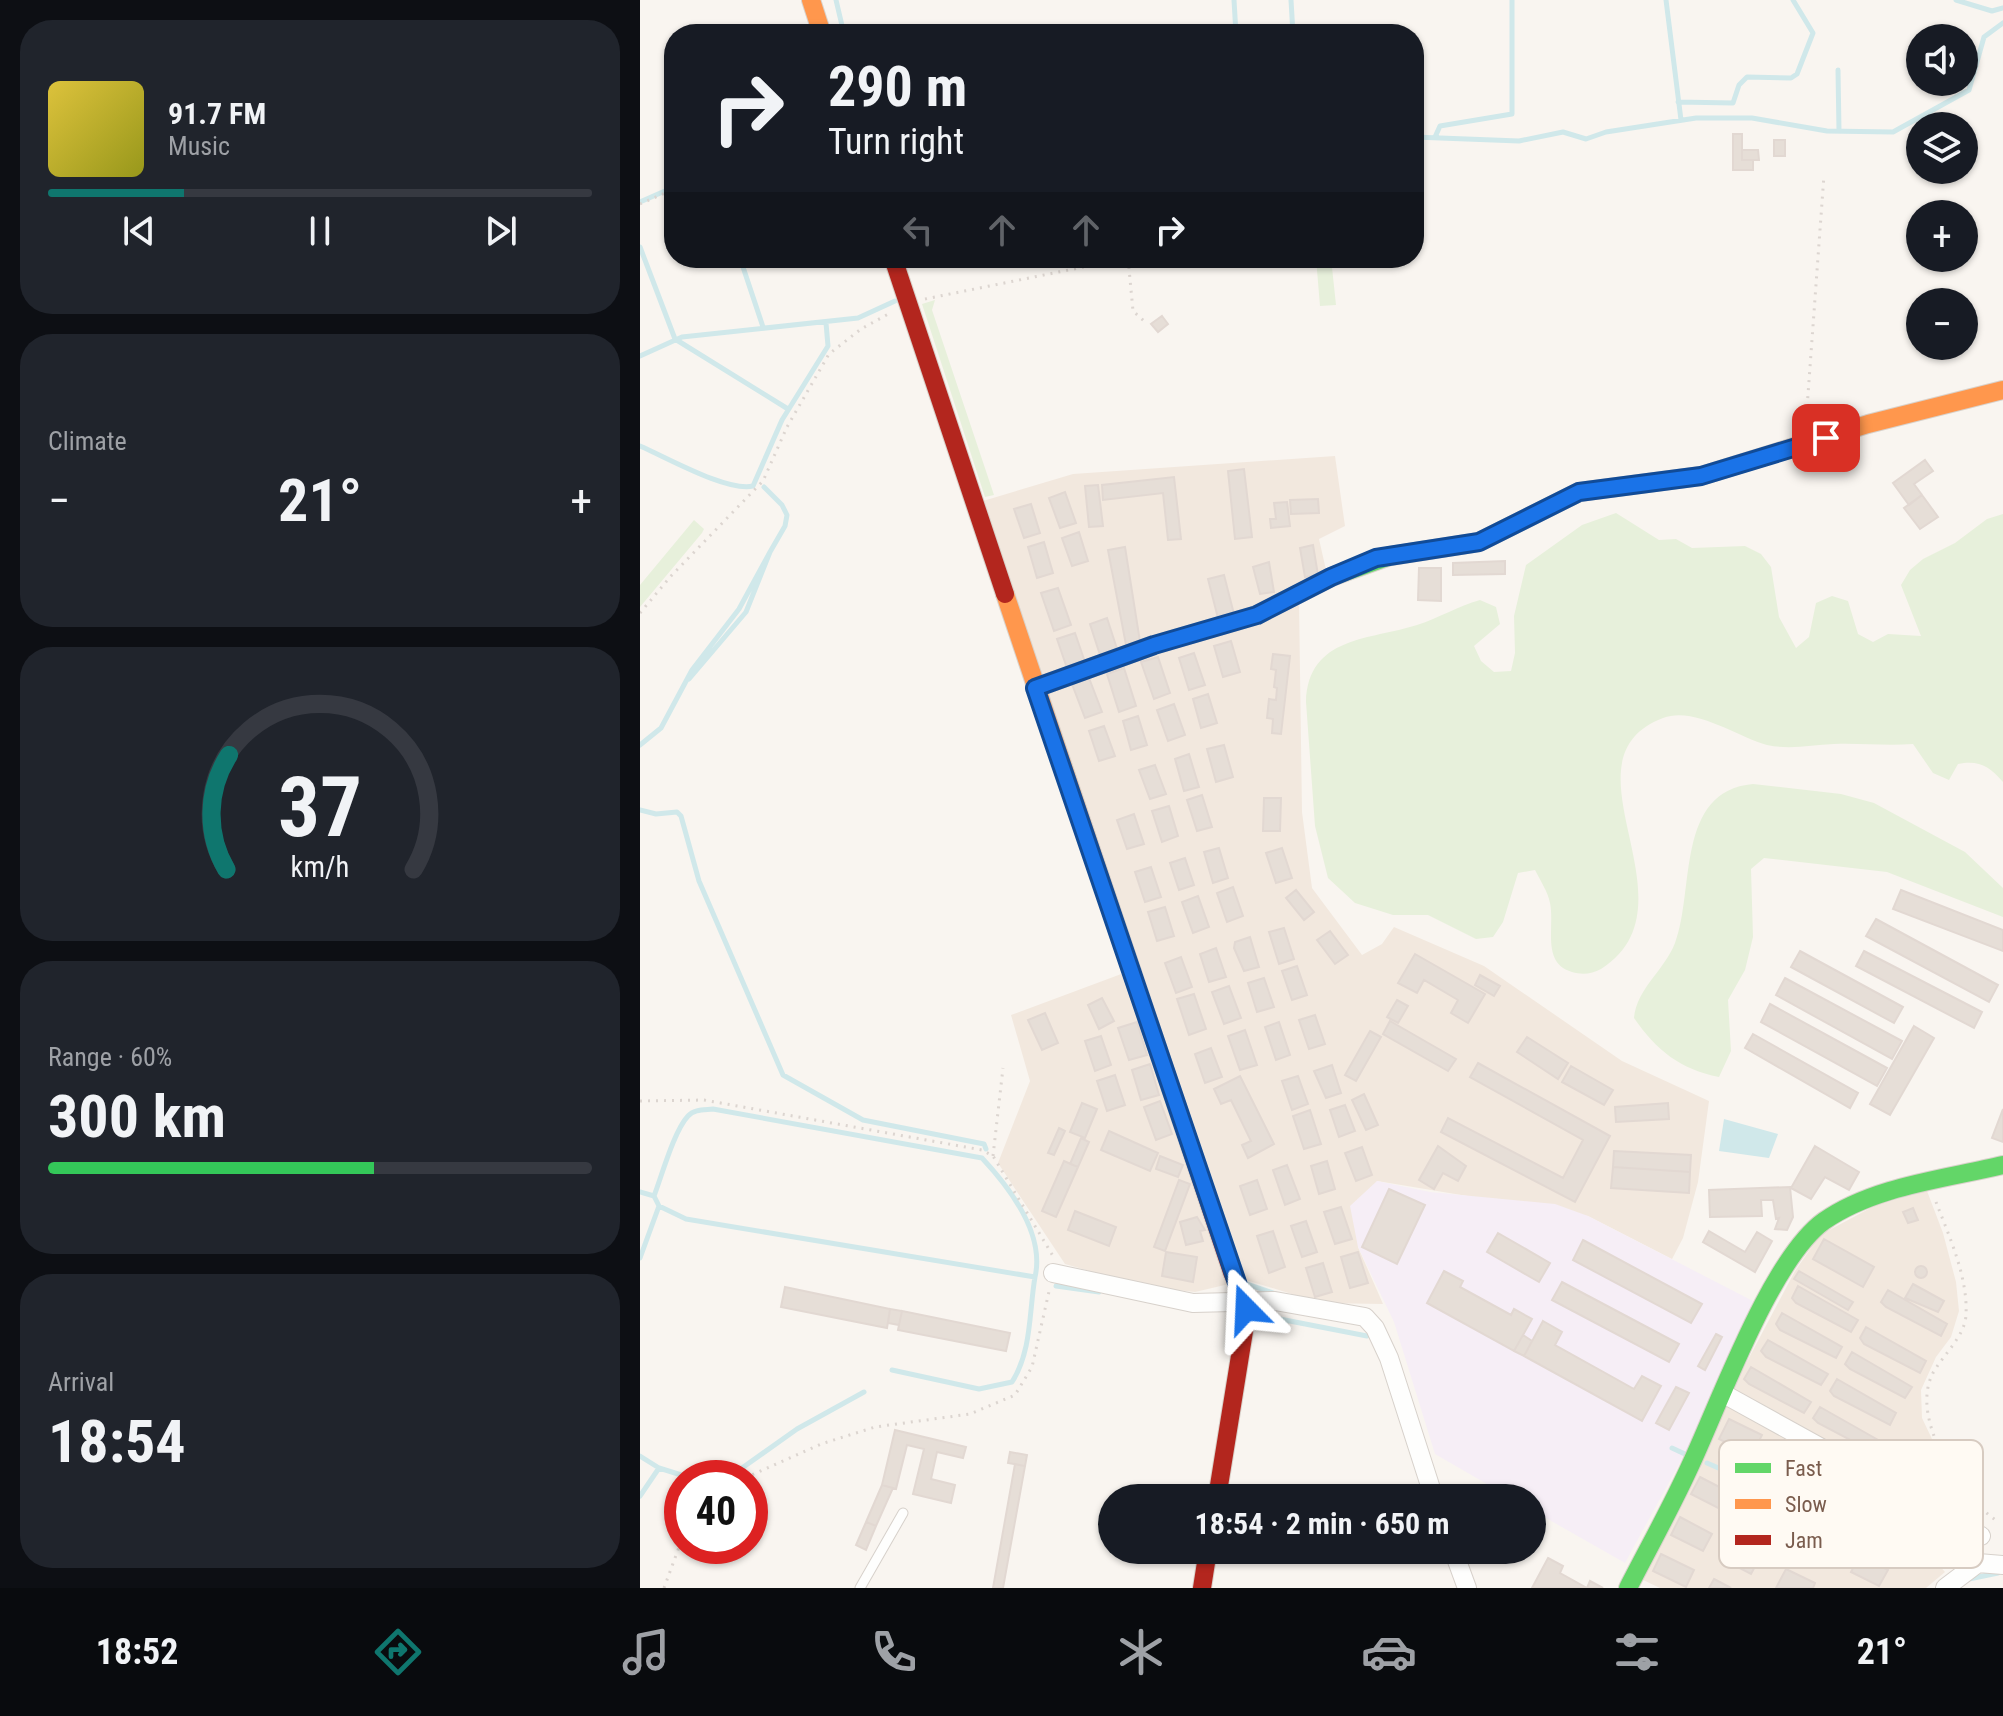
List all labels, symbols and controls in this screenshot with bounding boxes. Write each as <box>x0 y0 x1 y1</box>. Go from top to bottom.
map controls <box>1906 24 1978 360</box>
button: sound <box>1906 24 1978 96</box>
text: 290 m <box>828 54 967 120</box>
icon: right <box>696 56 800 160</box>
text: 91.7 FM <box>168 96 266 131</box>
button: layers <box>1906 112 1978 184</box>
text: Turn right <box>828 121 964 163</box>
text: Music <box>168 131 230 161</box>
button: + <box>1906 200 1978 272</box>
icon: left <box>896 208 940 252</box>
icon: ahead <box>980 208 1024 252</box>
icon: ahead <box>1064 208 1108 252</box>
icon: right <box>1148 208 1192 252</box>
icon: previous <box>117 209 161 253</box>
icon: pause <box>298 209 342 253</box>
icon: next <box>479 209 523 253</box>
button: − <box>1906 288 1978 360</box>
pin <box>1792 404 1860 472</box>
icon: arrive <box>1804 416 1848 460</box>
text: Climate <box>48 426 127 456</box>
text: 21° <box>278 465 362 536</box>
text: − <box>48 475 70 527</box>
text: + <box>570 475 592 527</box>
text: 37 <box>278 759 362 856</box>
text: km/h <box>291 850 349 884</box>
text: Range · 60% <box>48 1042 172 1072</box>
text: 300 km <box>48 1081 226 1152</box>
position arrow <box>1204 1267 1288 1351</box>
text: Arrival <box>48 1367 114 1397</box>
text: 18:54 <box>48 1406 186 1477</box>
legend <box>1719 1440 1983 1568</box>
text: Fast <box>1785 1456 1822 1481</box>
speed limit sign: 40 <box>664 1460 768 1564</box>
text: Slow <box>1785 1492 1827 1517</box>
text: 18:54 · 2 min · 650 m <box>1195 1506 1449 1541</box>
text: Jam <box>1785 1528 1823 1553</box>
icon: directions <box>370 1624 426 1680</box>
icon: music <box>618 1624 674 1680</box>
icon: phone <box>866 1624 922 1680</box>
icon: climate <box>1113 1624 1169 1680</box>
icon: car <box>1361 1624 1417 1680</box>
icon: filters <box>1609 1624 1665 1680</box>
text: 18:52 <box>96 1631 178 1673</box>
text: 21° <box>1857 1631 1907 1673</box>

